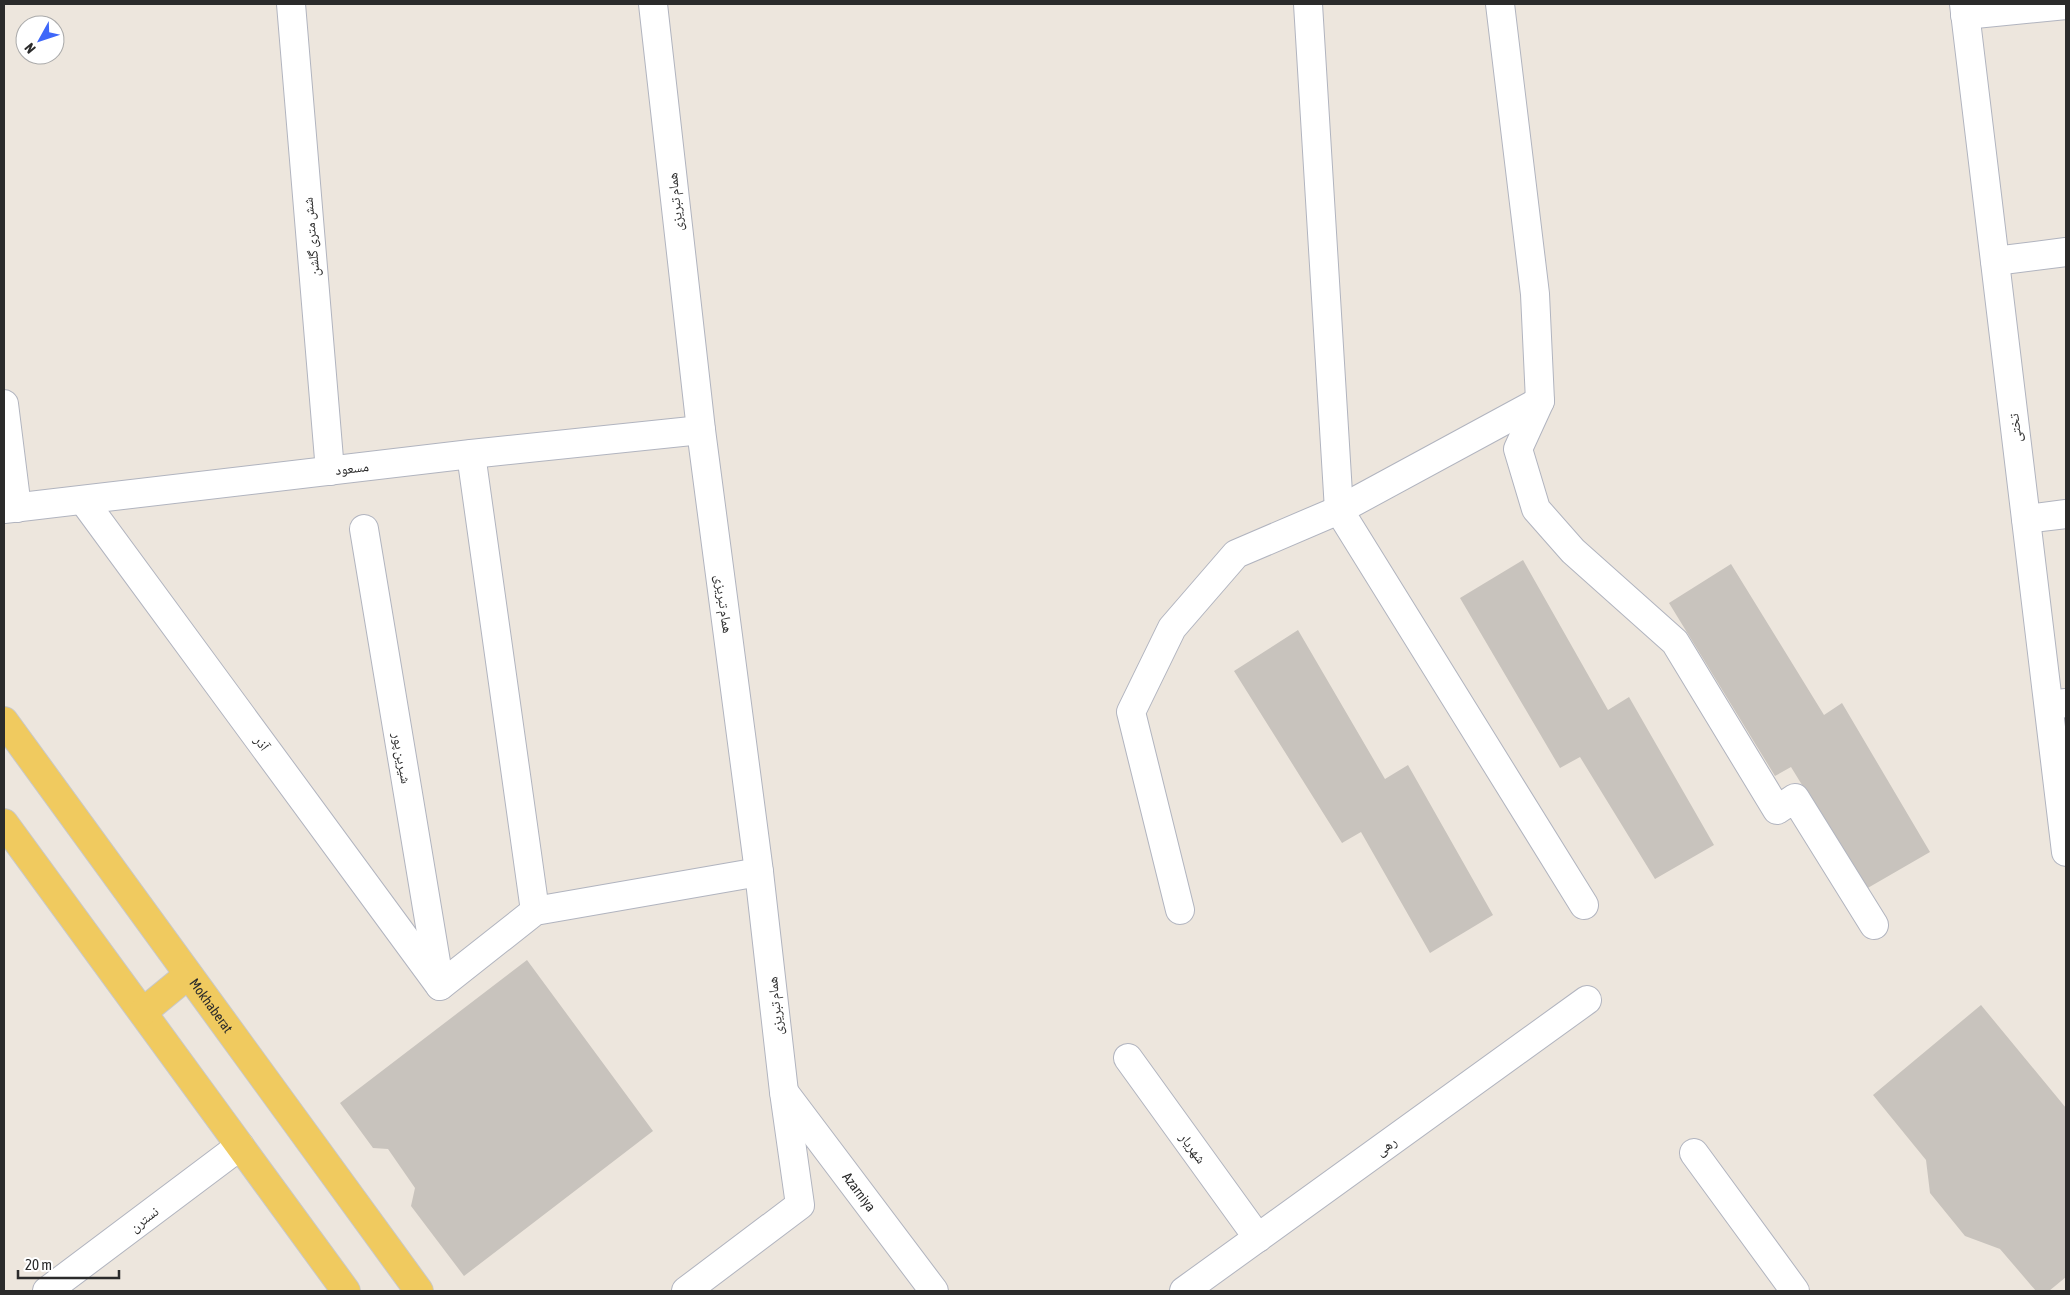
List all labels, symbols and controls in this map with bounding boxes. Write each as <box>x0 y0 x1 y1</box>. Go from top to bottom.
north arrow <box>15 15 65 65</box>
text: N <box>21 40 39 57</box>
street label: همام تبریزی <box>664 172 688 232</box>
street label: شش متری گلشن <box>300 197 323 277</box>
street label: تختی <box>2005 412 2026 443</box>
street label: مسعود <box>334 458 370 479</box>
street label: همام تبریزی <box>710 574 736 635</box>
street label: شیرین پور <box>388 730 414 785</box>
street label: آذر <box>250 732 273 755</box>
street label: Mokhaberat <box>186 975 236 1036</box>
street label: همام تبریزی <box>764 976 788 1036</box>
street label: شهریار <box>1175 1129 1209 1167</box>
street label: رهی <box>1372 1133 1400 1160</box>
street label: Azarniya <box>839 1169 879 1215</box>
street label: نسترن <box>126 1203 162 1236</box>
scale bar <box>18 1248 119 1280</box>
text: 20 m <box>25 1256 52 1273</box>

